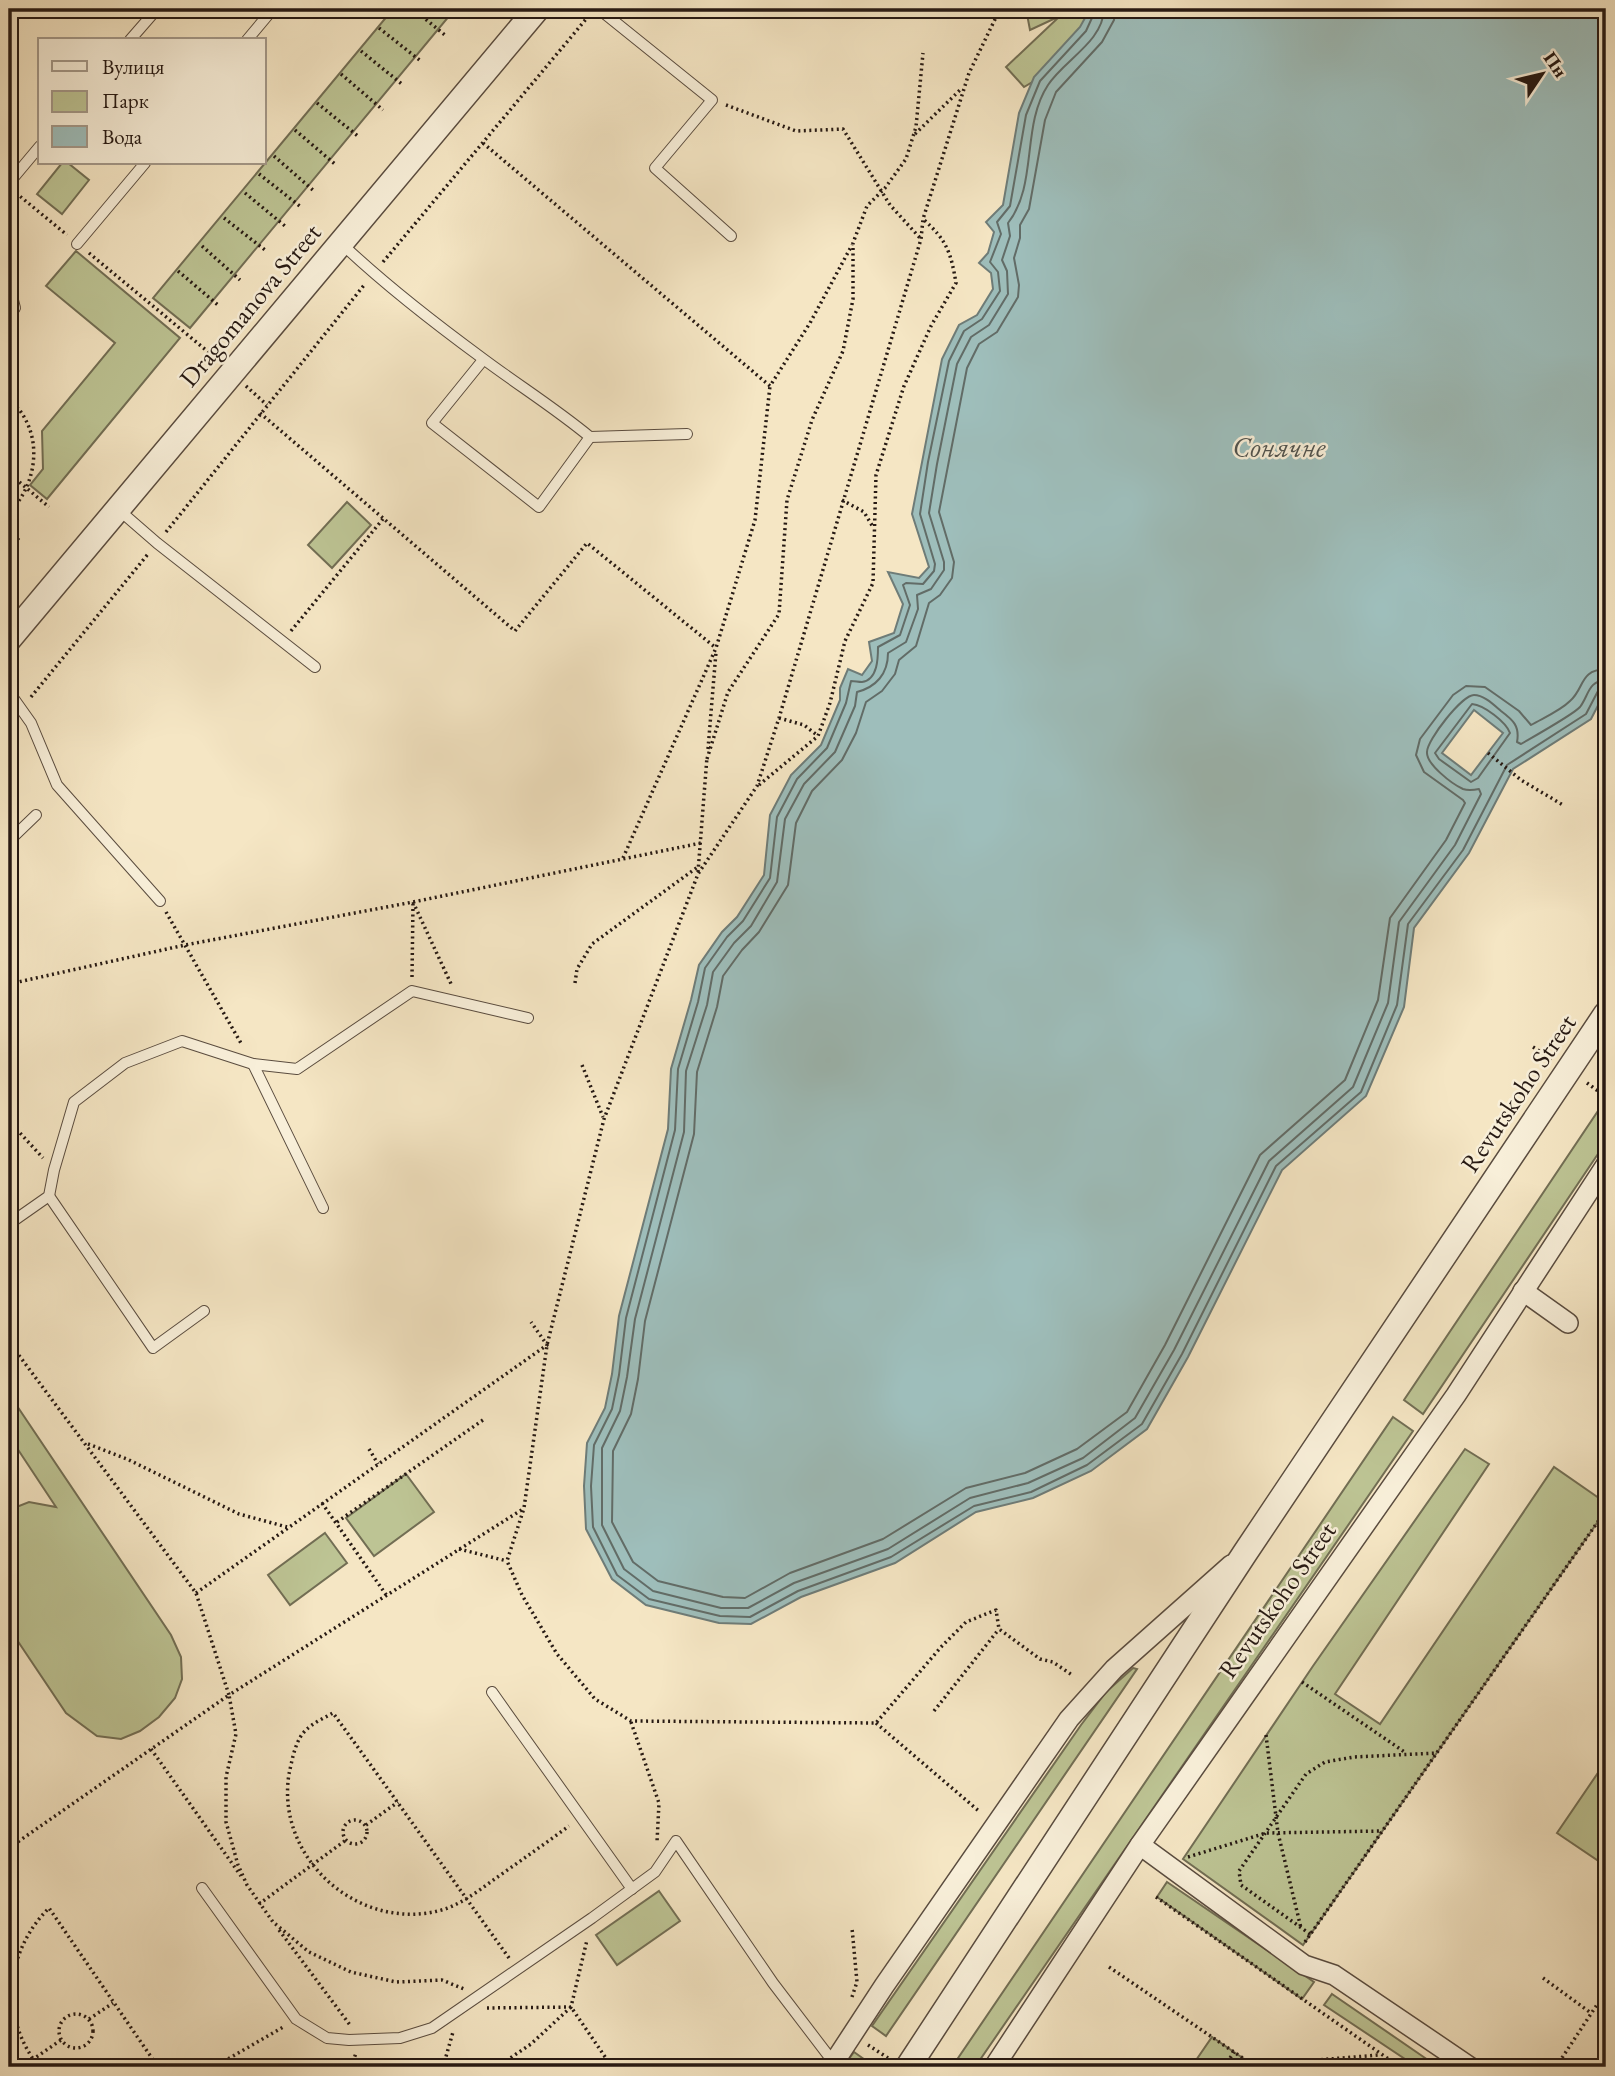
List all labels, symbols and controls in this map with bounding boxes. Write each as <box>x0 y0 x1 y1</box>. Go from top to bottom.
legend <box>38 38 266 164</box>
north arrow <box>1506 38 1576 108</box>
text: Пн <box>1538 47 1573 82</box>
text: Вулиця <box>102 53 164 80</box>
text: Парк <box>102 87 149 114</box>
text: Вода <box>102 123 143 150</box>
street label: Dragomanova Street <box>172 216 328 394</box>
water label: Сонячне <box>1233 429 1326 465</box>
street label: Revutskoho Street <box>1453 1007 1583 1179</box>
street label: Revutskoho Street <box>1210 1515 1344 1685</box>

